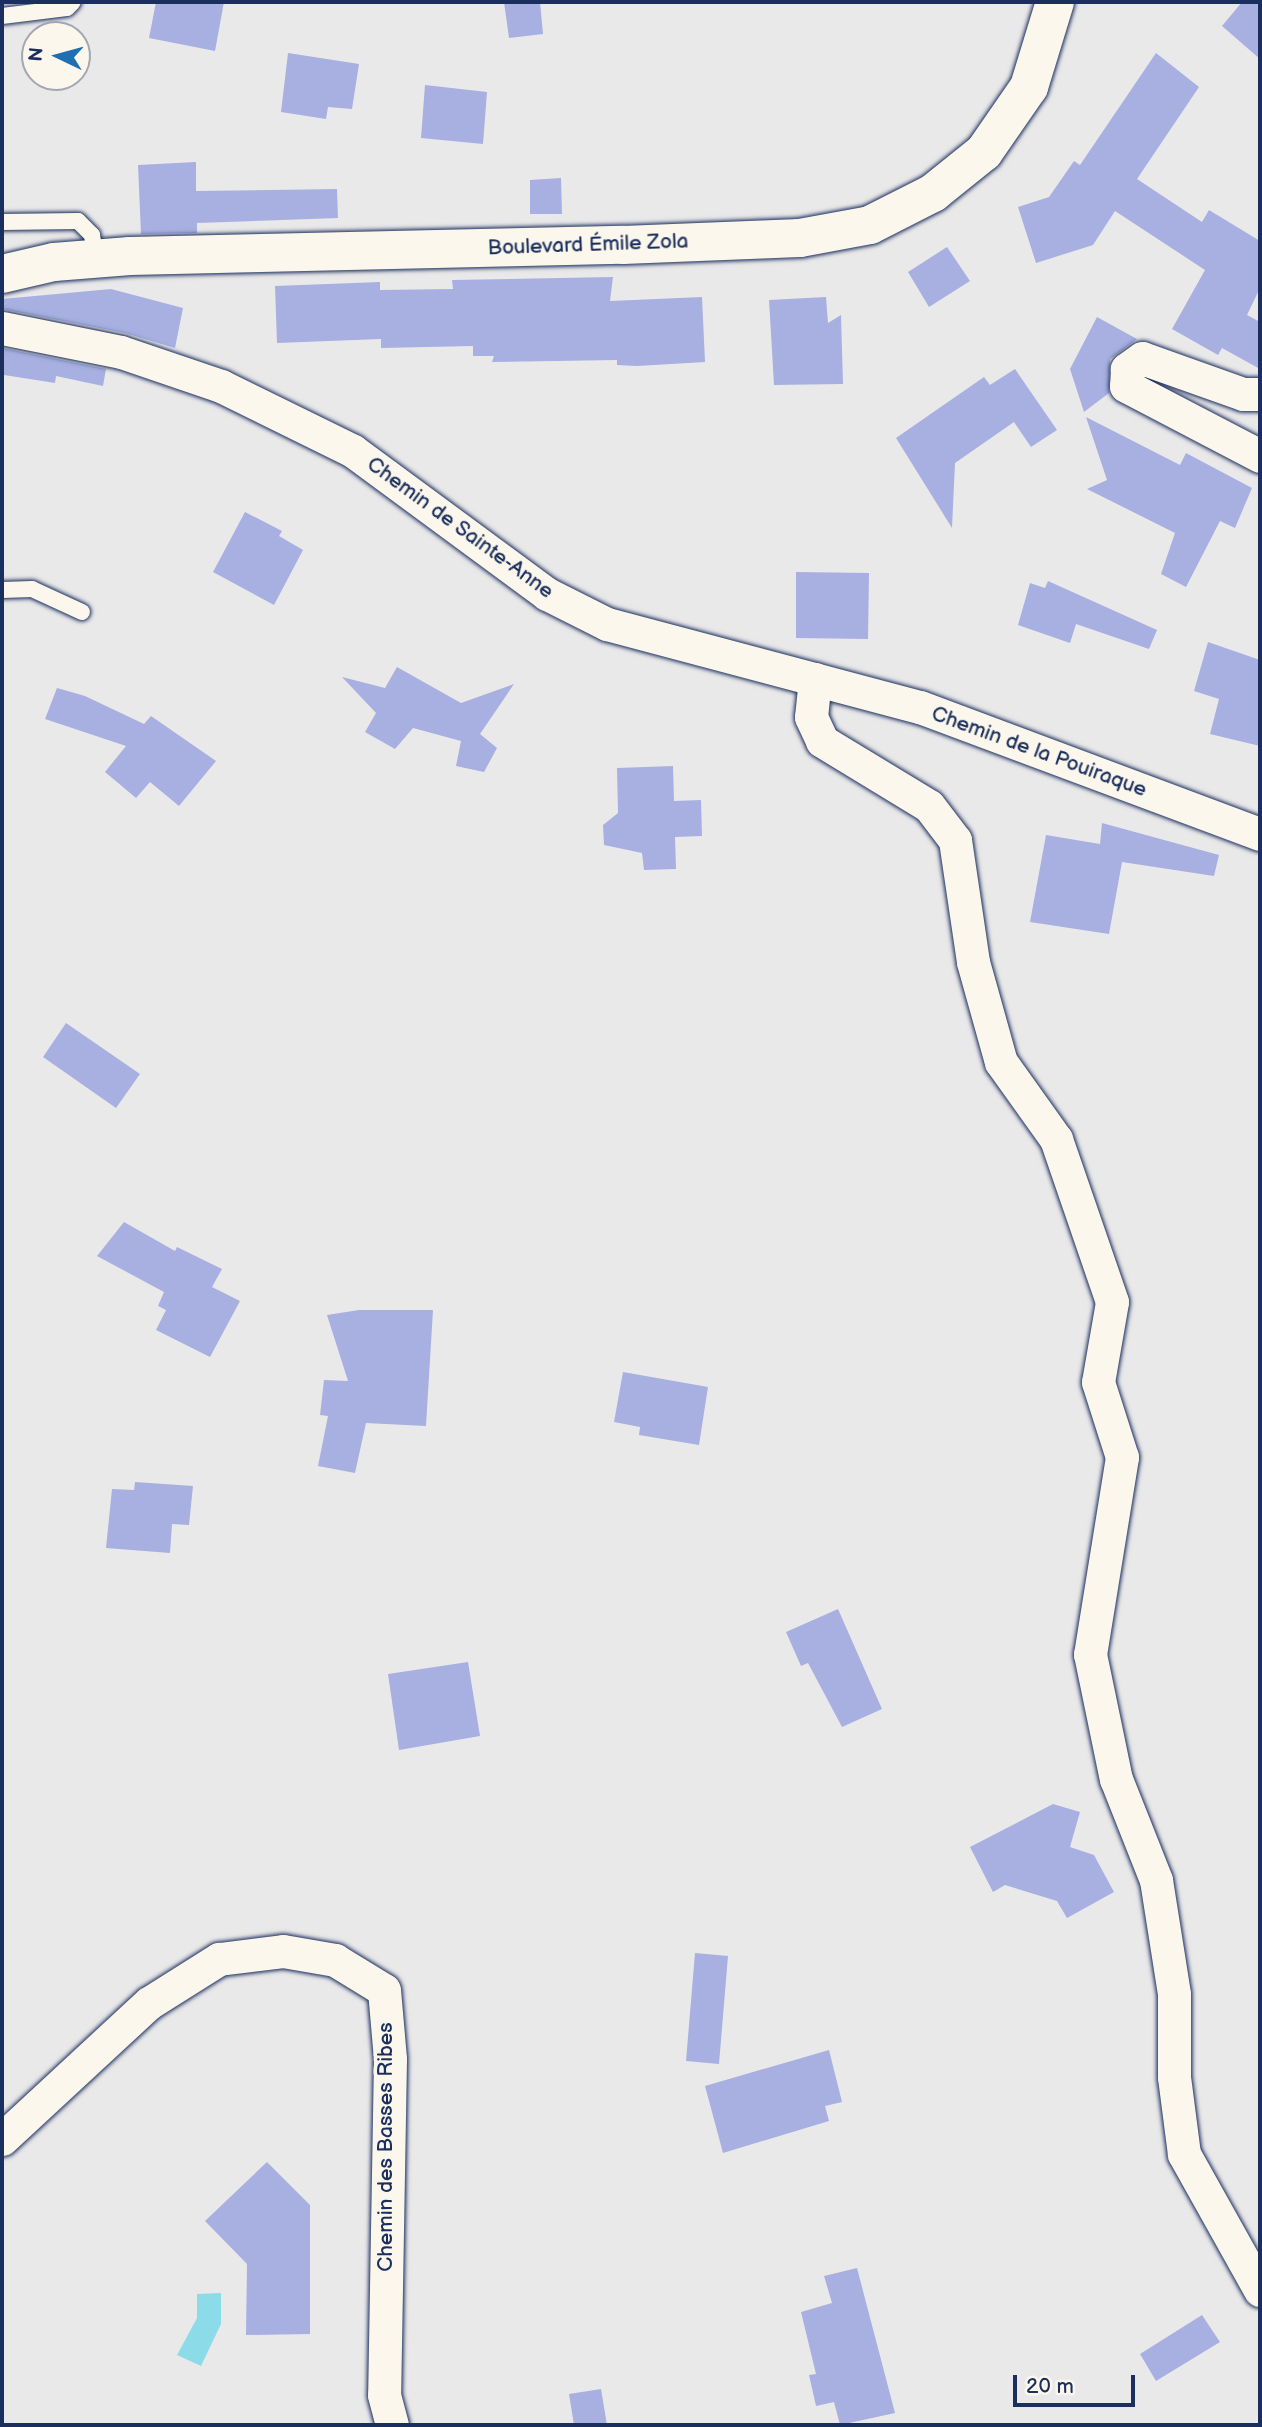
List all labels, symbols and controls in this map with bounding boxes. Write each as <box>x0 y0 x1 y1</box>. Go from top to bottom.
north arrow <box>21 21 91 91</box>
text: N <box>24 46 49 62</box>
street label: Boulevard Émile Zola <box>487 229 689 261</box>
street label: Chemin de Sainte-Anne <box>362 452 558 604</box>
street label: Chemin de la Pouiraque <box>928 701 1150 803</box>
street label: Chemin des Basses Ribes <box>373 2022 399 2272</box>
scale bar <box>1017 2360 1140 2404</box>
text: 20 m <box>1026 2374 1074 2399</box>

